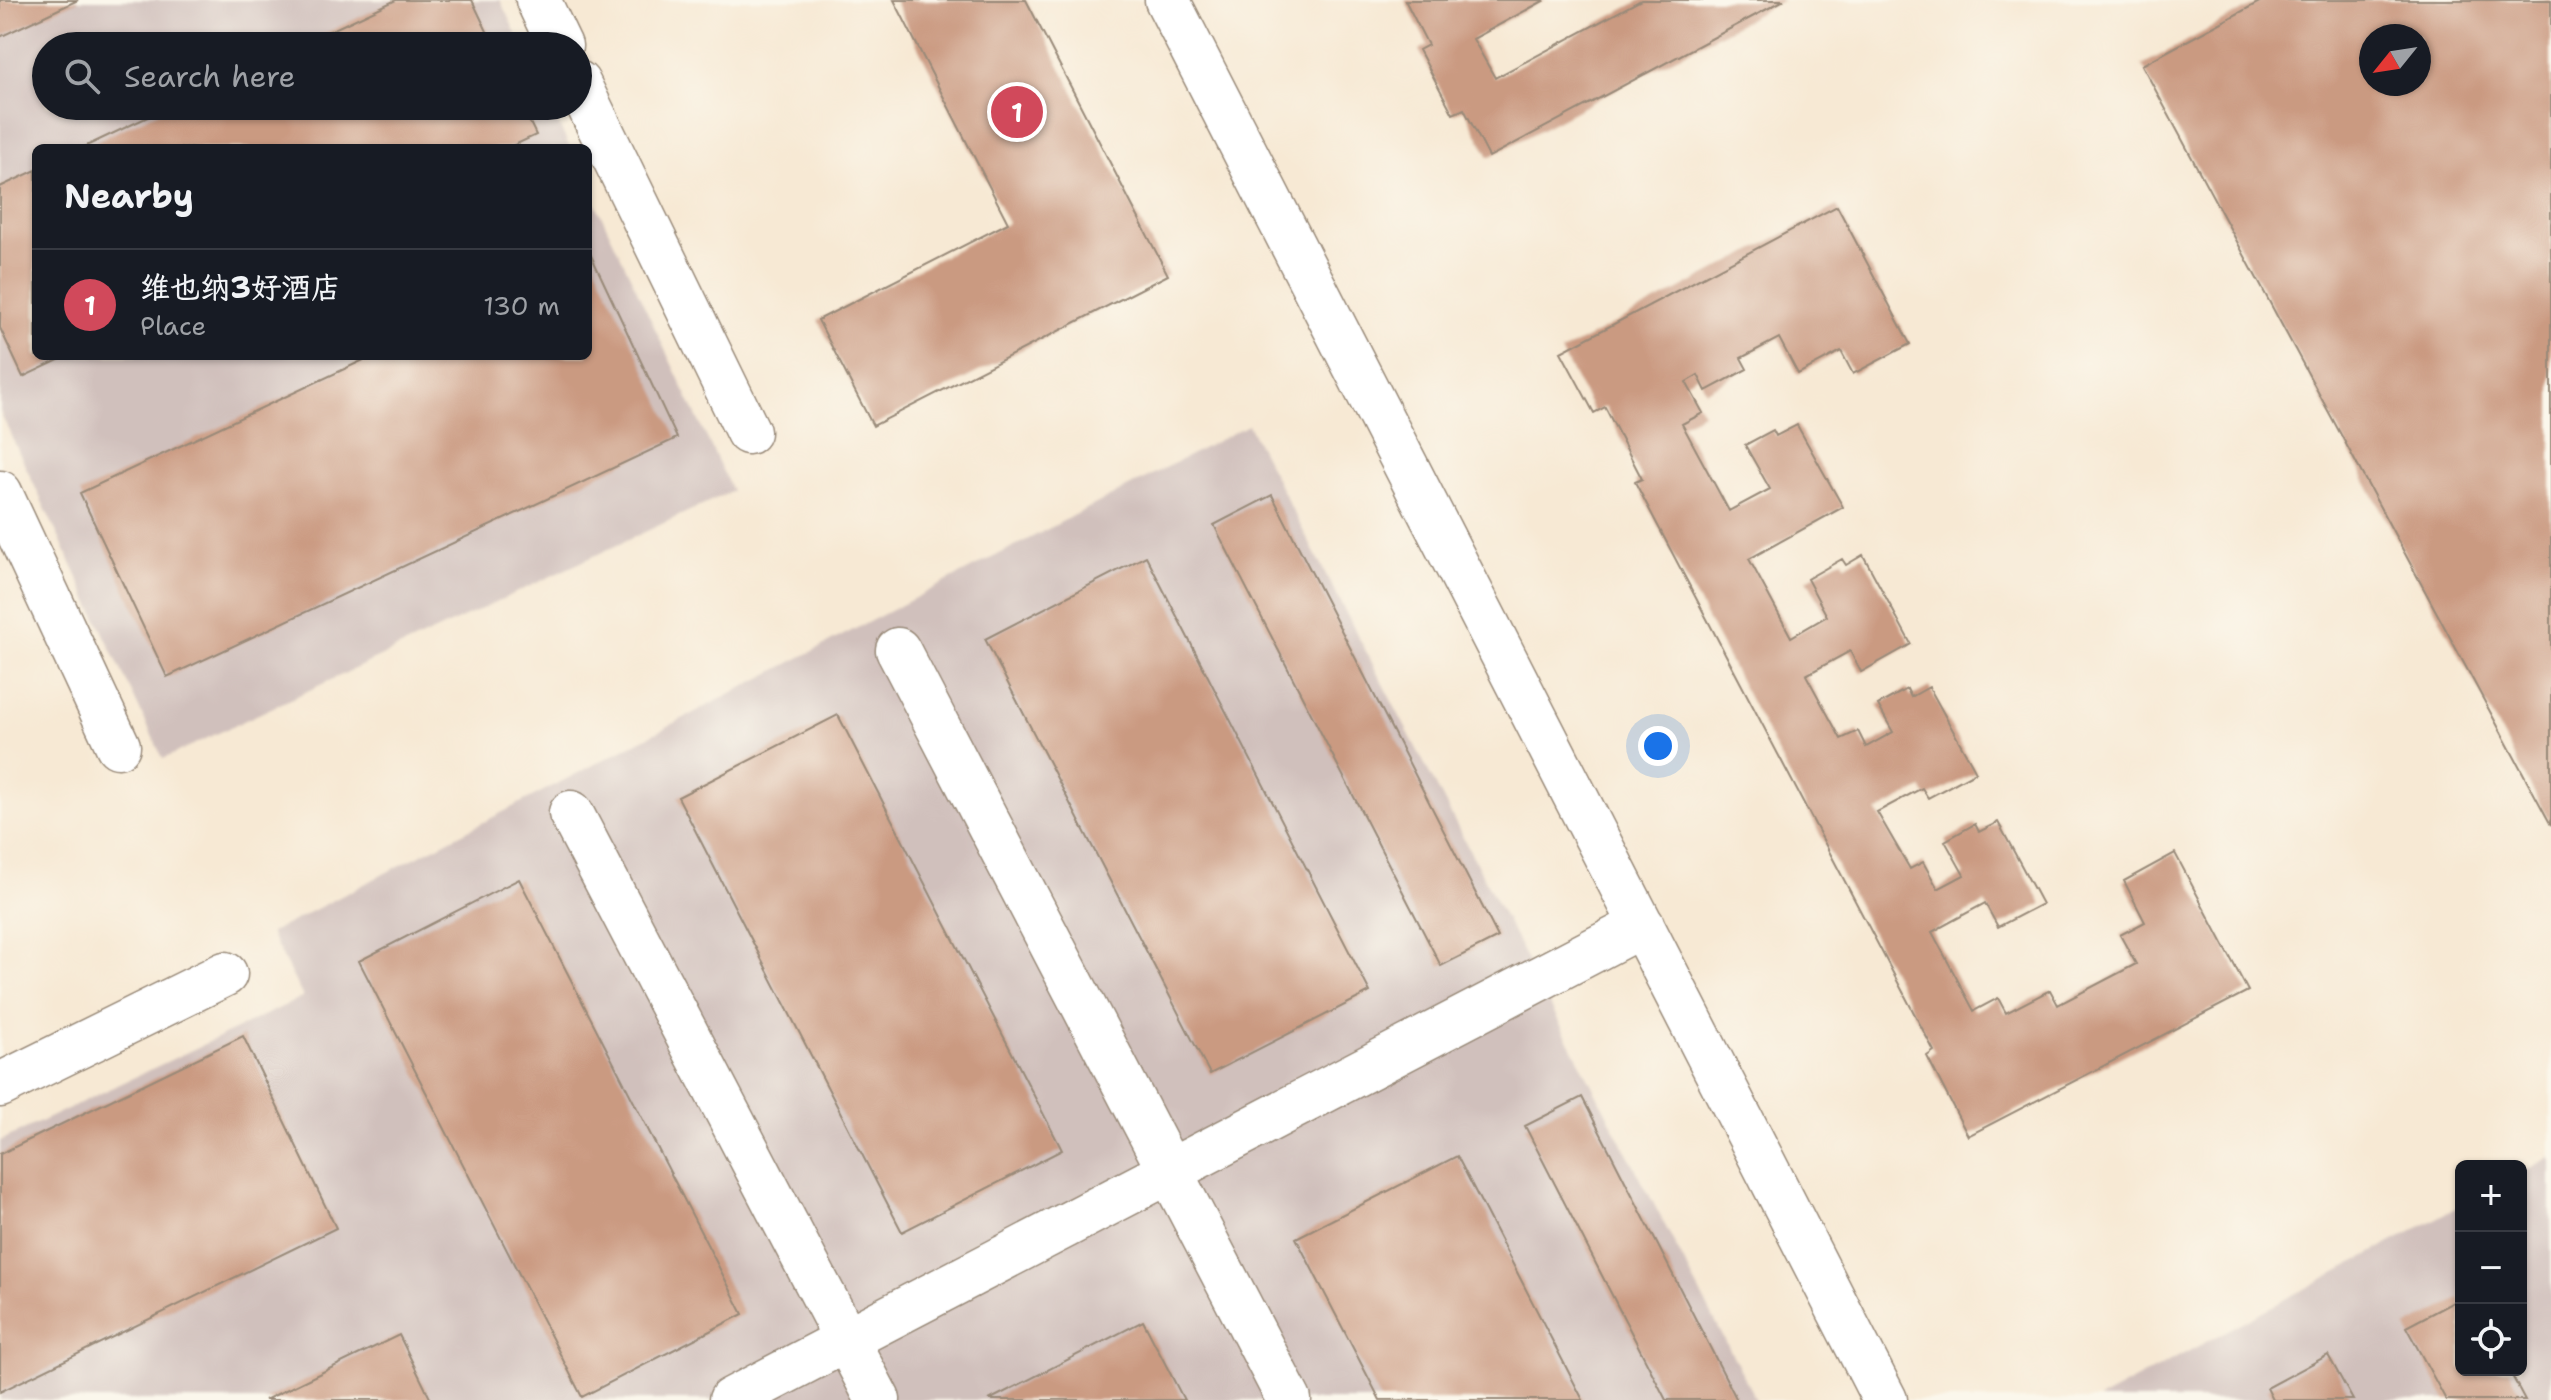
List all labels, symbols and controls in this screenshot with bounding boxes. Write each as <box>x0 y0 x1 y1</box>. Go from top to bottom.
north arrow <box>2359 24 2431 96</box>
search box <box>32 32 592 120</box>
icon: search <box>60 54 104 98</box>
text: Search here <box>124 56 295 97</box>
pin: 1 <box>991 82 1043 142</box>
text: Nearby <box>64 173 194 219</box>
text: 维也纳3好酒店 <box>140 267 341 308</box>
text: 1 <box>84 288 96 323</box>
text: 130 m <box>483 288 560 323</box>
text: Place <box>140 308 206 343</box>
your location <box>1638 726 1678 766</box>
map controls <box>2455 1160 2527 1376</box>
button: + <box>2455 1160 2527 1232</box>
button: − <box>2455 1232 2527 1304</box>
button: locate <box>2455 1304 2527 1376</box>

